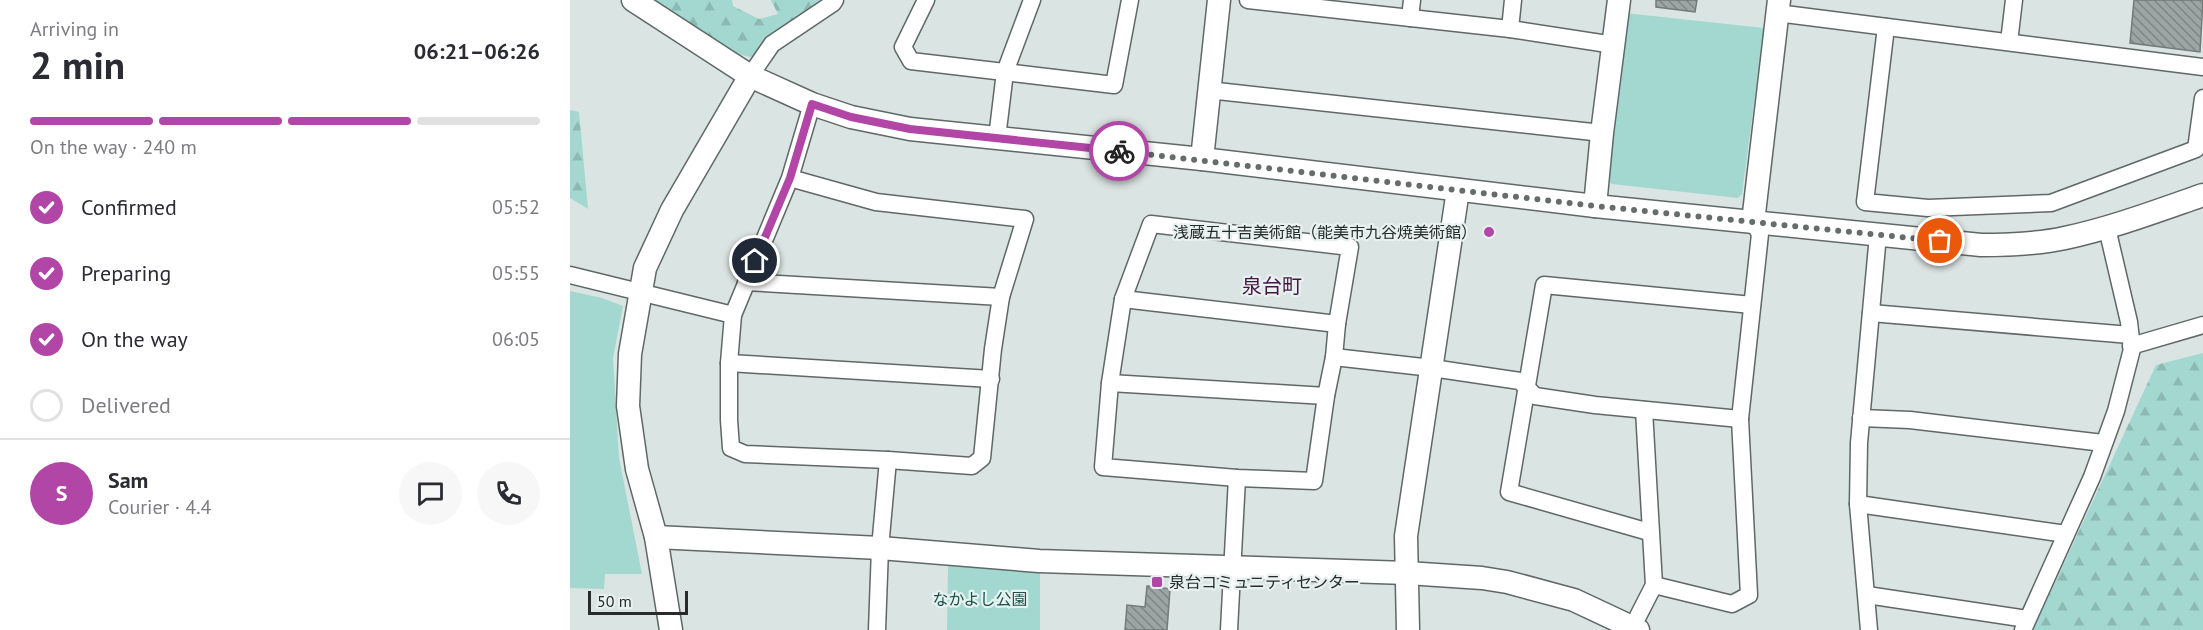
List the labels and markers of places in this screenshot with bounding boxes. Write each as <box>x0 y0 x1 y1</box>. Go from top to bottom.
pin <box>1914 215 1965 266</box>
place label: 浅蔵五十吉美術館（能美市九谷焼美術館） <box>1173 222 1477 242</box>
marker: 浅蔵五十吉美術館（能美市九谷焼美術館） <box>1482 225 1496 239</box>
pin <box>729 235 780 286</box>
place label: 泉台コミュニティセンター <box>1169 572 1360 592</box>
marker: 泉台コミュニティセンター <box>1150 575 1164 589</box>

